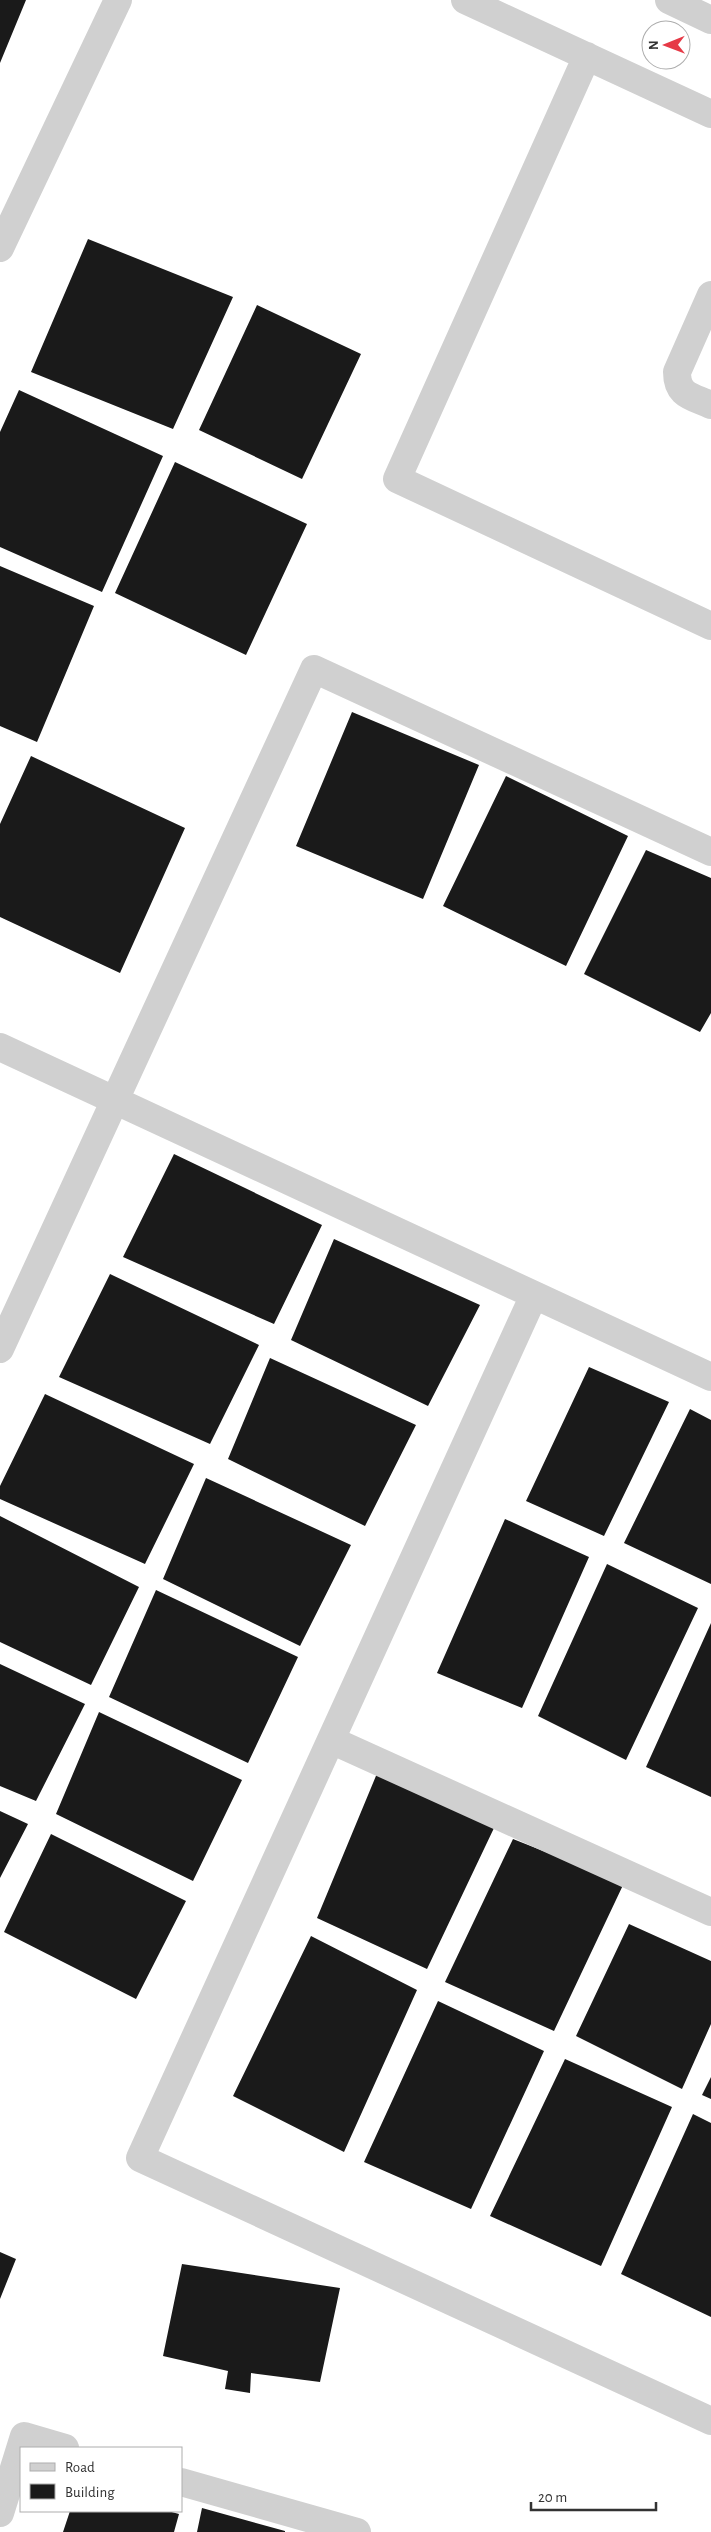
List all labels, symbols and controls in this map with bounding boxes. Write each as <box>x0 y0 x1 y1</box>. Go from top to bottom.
north arrow <box>641 20 691 70</box>
text: N <box>647 40 661 50</box>
legend <box>20 2447 182 2512</box>
text: Road <box>65 2460 95 2475</box>
scale bar <box>531 2480 656 2512</box>
text: Building <box>65 2485 115 2500</box>
text: 20 m <box>538 2490 567 2505</box>

